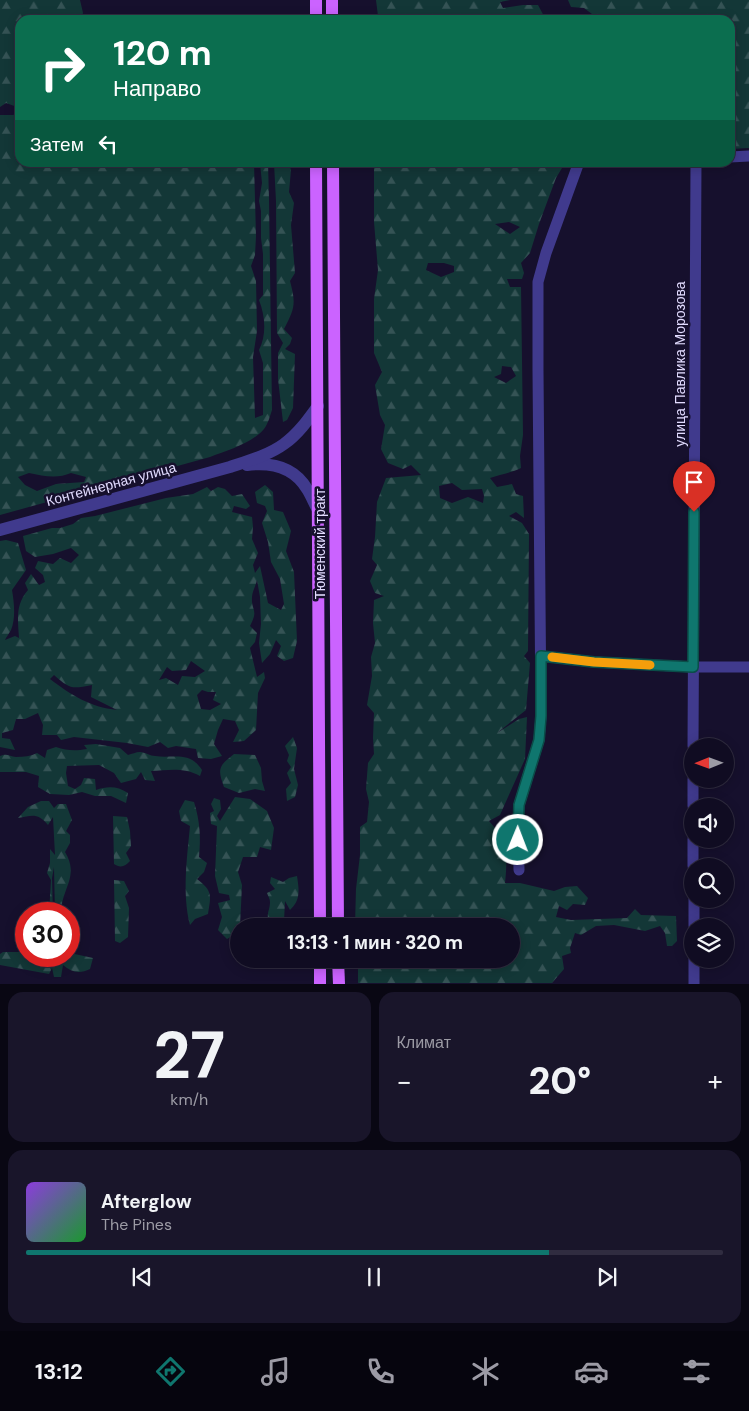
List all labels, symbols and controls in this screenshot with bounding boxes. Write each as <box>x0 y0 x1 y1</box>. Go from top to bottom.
text: 120 m <box>113 30 212 76</box>
icon: right <box>30 35 95 100</box>
text: Направо <box>113 74 201 103</box>
icon: left <box>94 130 122 158</box>
text: Затем <box>30 132 84 157</box>
street label: улица Павлика Морозова <box>671 281 689 447</box>
street label: Контейнерная улица <box>44 458 178 510</box>
pin <box>673 461 715 512</box>
icon: arrive <box>680 468 708 496</box>
street label: Тюменский тракт <box>311 488 329 599</box>
north arrow <box>684 738 734 788</box>
map controls <box>684 738 734 968</box>
button: sound <box>684 798 734 848</box>
position arrow <box>491 813 543 865</box>
button: search <box>684 858 734 908</box>
speed limit sign: 30 <box>15 902 80 967</box>
button: layers <box>684 918 734 968</box>
text: 13:13 · 1 мин · 320 m <box>287 930 463 955</box>
text: 27 <box>153 1014 225 1098</box>
text: Климат <box>397 1032 451 1053</box>
text: 20° <box>528 1056 591 1106</box>
text: − <box>397 1063 412 1100</box>
text: + <box>708 1063 723 1100</box>
text: km/h <box>170 1089 208 1110</box>
text: Afterglow <box>101 1189 192 1214</box>
text: The Pines <box>101 1214 172 1235</box>
icon: previous <box>128 1263 156 1291</box>
icon: pause <box>360 1263 388 1291</box>
icon: next <box>593 1263 621 1291</box>
icon: directions <box>153 1354 188 1389</box>
icon: music <box>258 1354 293 1389</box>
icon: phone <box>363 1354 398 1389</box>
icon: climate <box>468 1354 503 1389</box>
icon: car <box>574 1354 609 1389</box>
icon: filters <box>679 1354 714 1389</box>
text: 13:12 <box>35 1357 83 1386</box>

